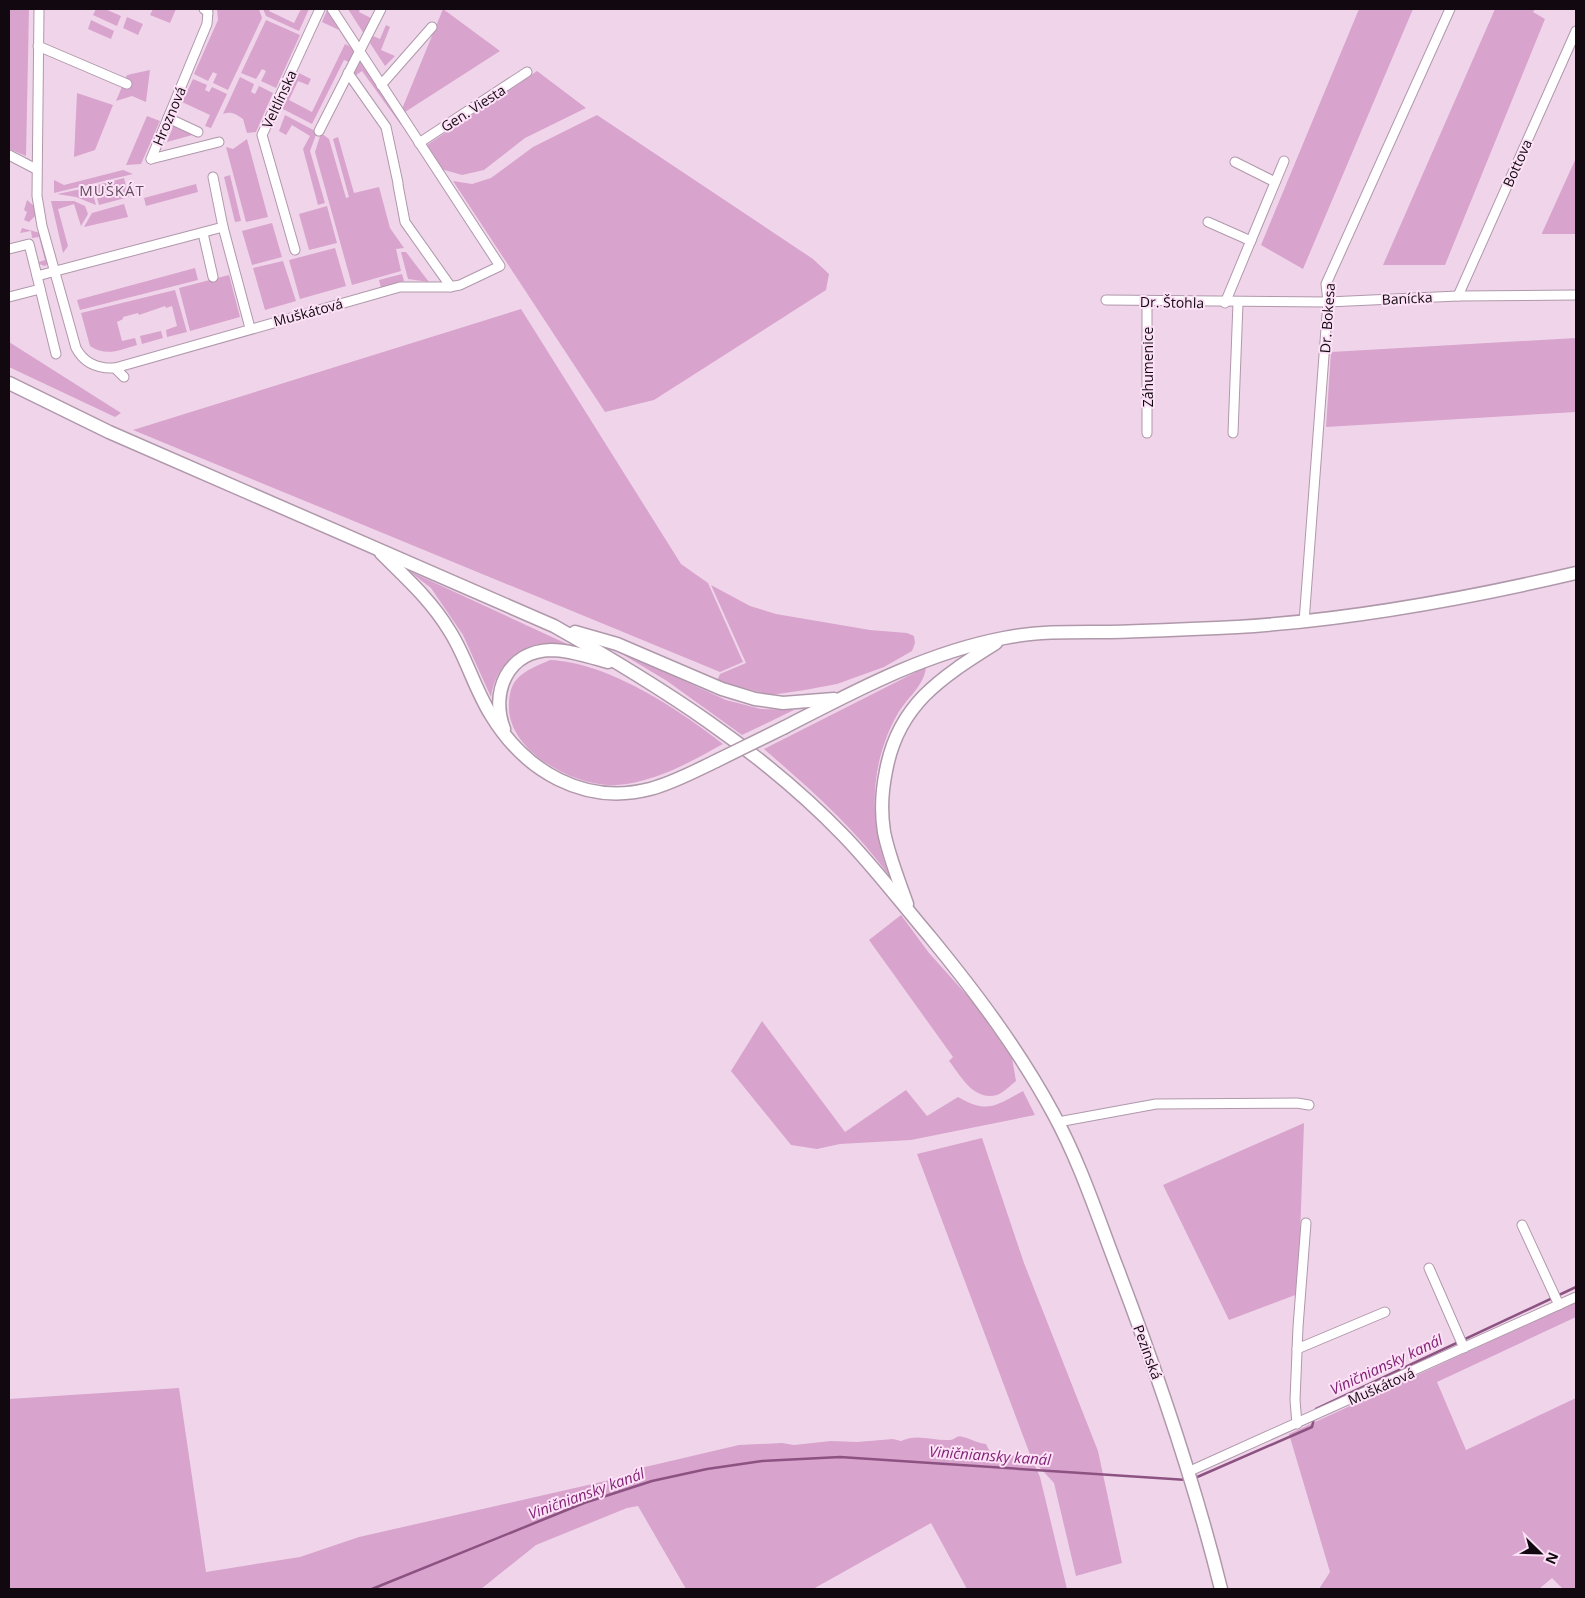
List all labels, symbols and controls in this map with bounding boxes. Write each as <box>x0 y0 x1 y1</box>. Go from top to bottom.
street label: Veltlínska <box>257 67 301 131</box>
street label: Gen. Viesta <box>437 80 509 136</box>
street label: Hroznová <box>148 83 190 149</box>
street label: Bottova <box>1498 136 1536 190</box>
district label: MUŠKÁT <box>79 180 145 200</box>
street label: Dr. Bokesa <box>1315 282 1339 354</box>
street label: Banícka <box>1381 287 1433 309</box>
street label: Dr. Štohla <box>1140 292 1204 312</box>
street label: Muškátová <box>271 294 345 330</box>
street label: Záhumenice <box>1138 327 1157 407</box>
street label: Pezinská <box>1129 1322 1167 1382</box>
water label: Viničniansky kanál <box>1326 1329 1447 1399</box>
street label: Muškátová <box>1345 1363 1417 1409</box>
water label: Viničniansky kanál <box>928 1441 1053 1469</box>
water label: Viničniansky kanál <box>525 1462 648 1523</box>
north arrow <box>1515 1528 1565 1578</box>
text: N <box>1541 1549 1563 1567</box>

